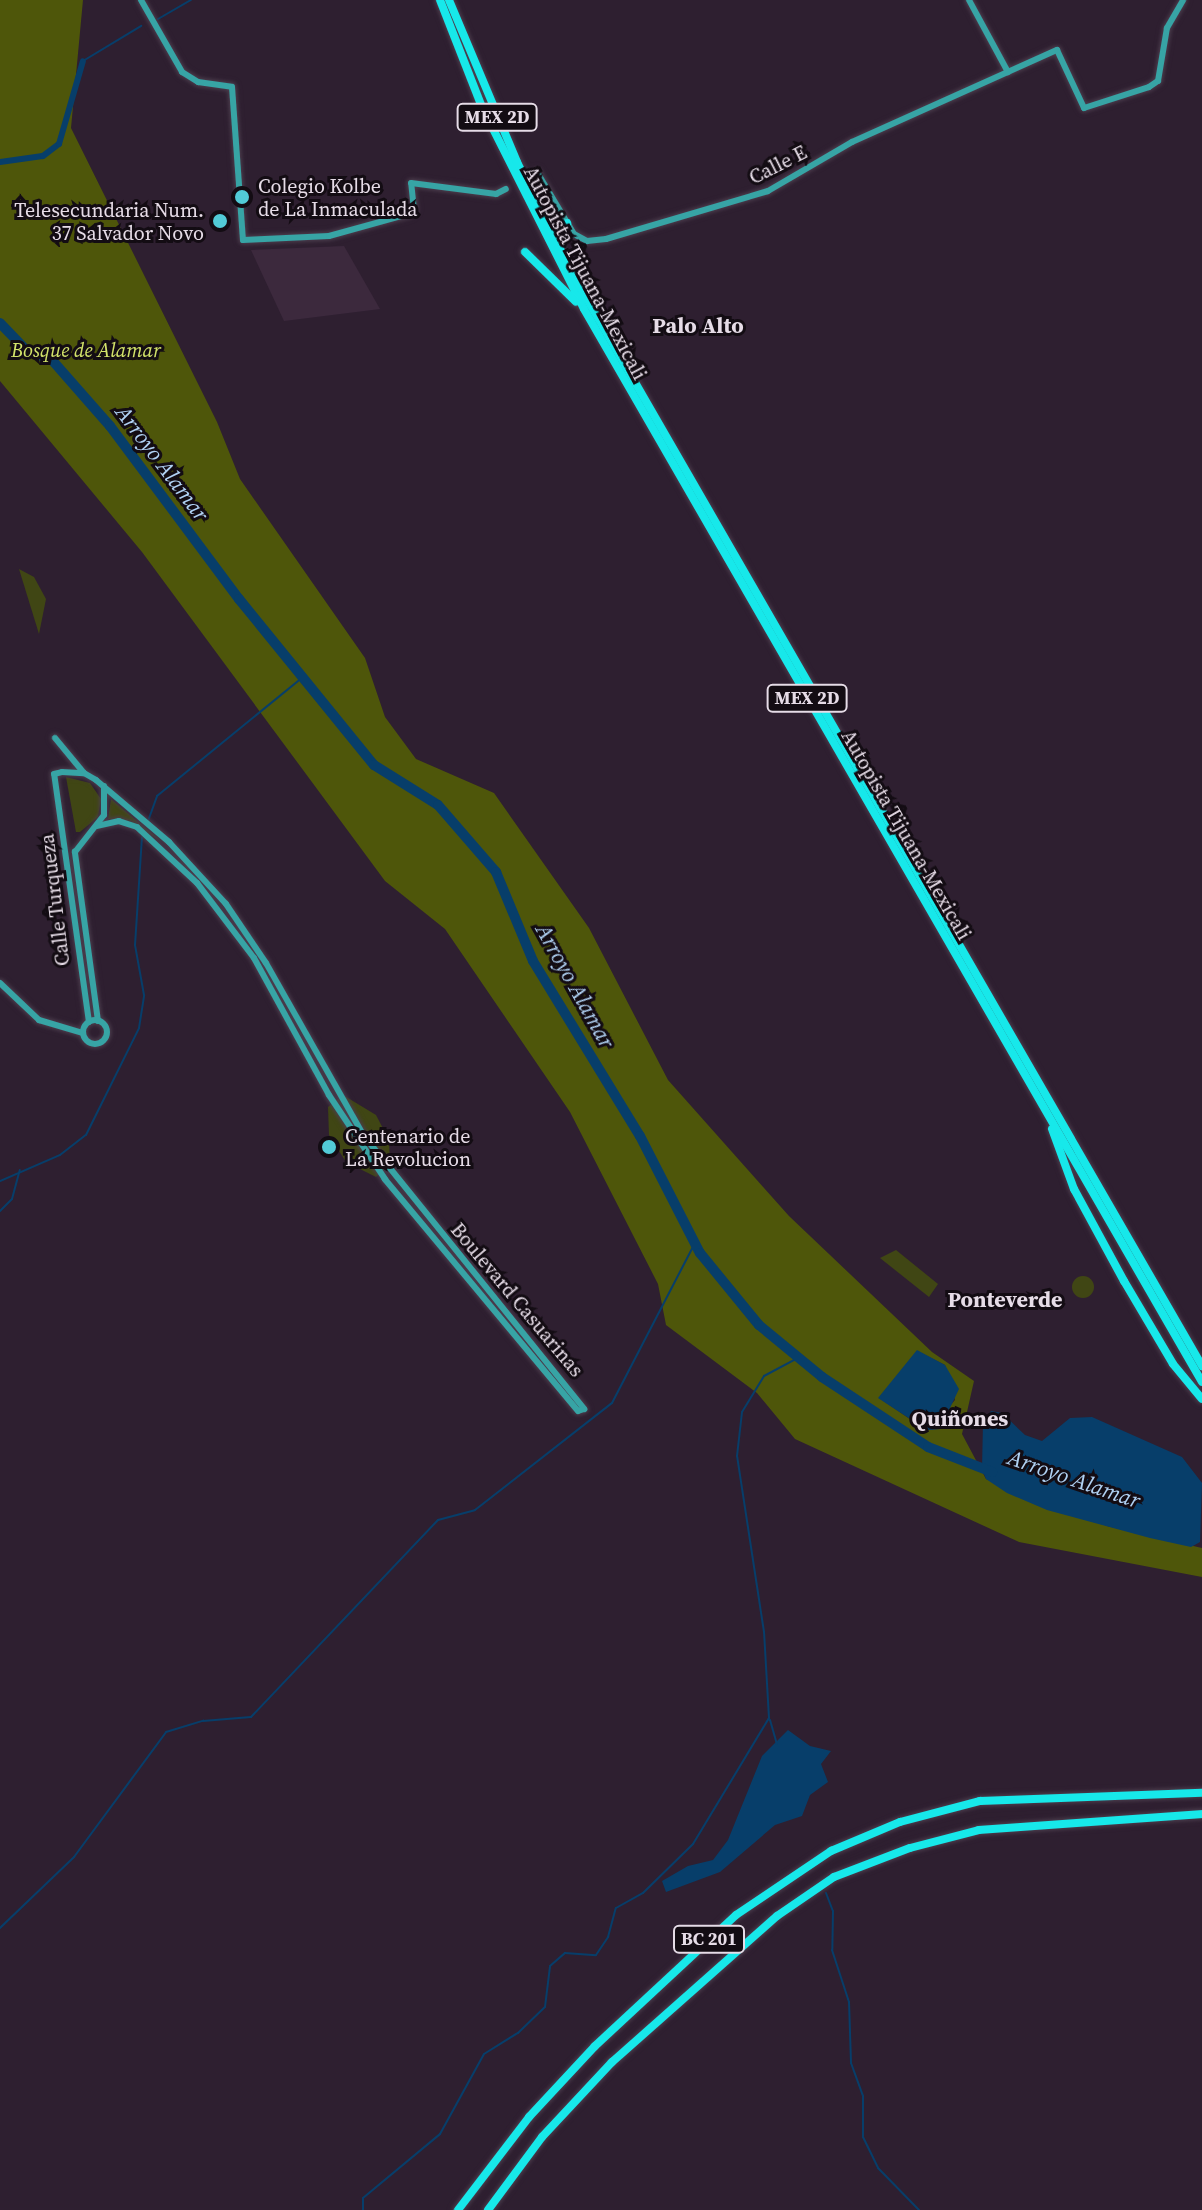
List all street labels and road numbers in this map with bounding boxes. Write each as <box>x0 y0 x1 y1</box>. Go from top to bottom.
road number: MEX 2D <box>455 103 539 131</box>
street label: Calle E <box>745 140 811 190</box>
street label: Autopista Tijuana-Mexicali <box>518 162 652 384</box>
road number: MEX 2D <box>765 684 849 712</box>
street label: Autopista Tijuana-Mexicali <box>836 725 976 945</box>
street label: Calle Turqueza <box>35 832 75 968</box>
street label: Boulevard Casuarinas <box>446 1218 588 1382</box>
road number: BC 201 <box>673 1925 745 1953</box>

